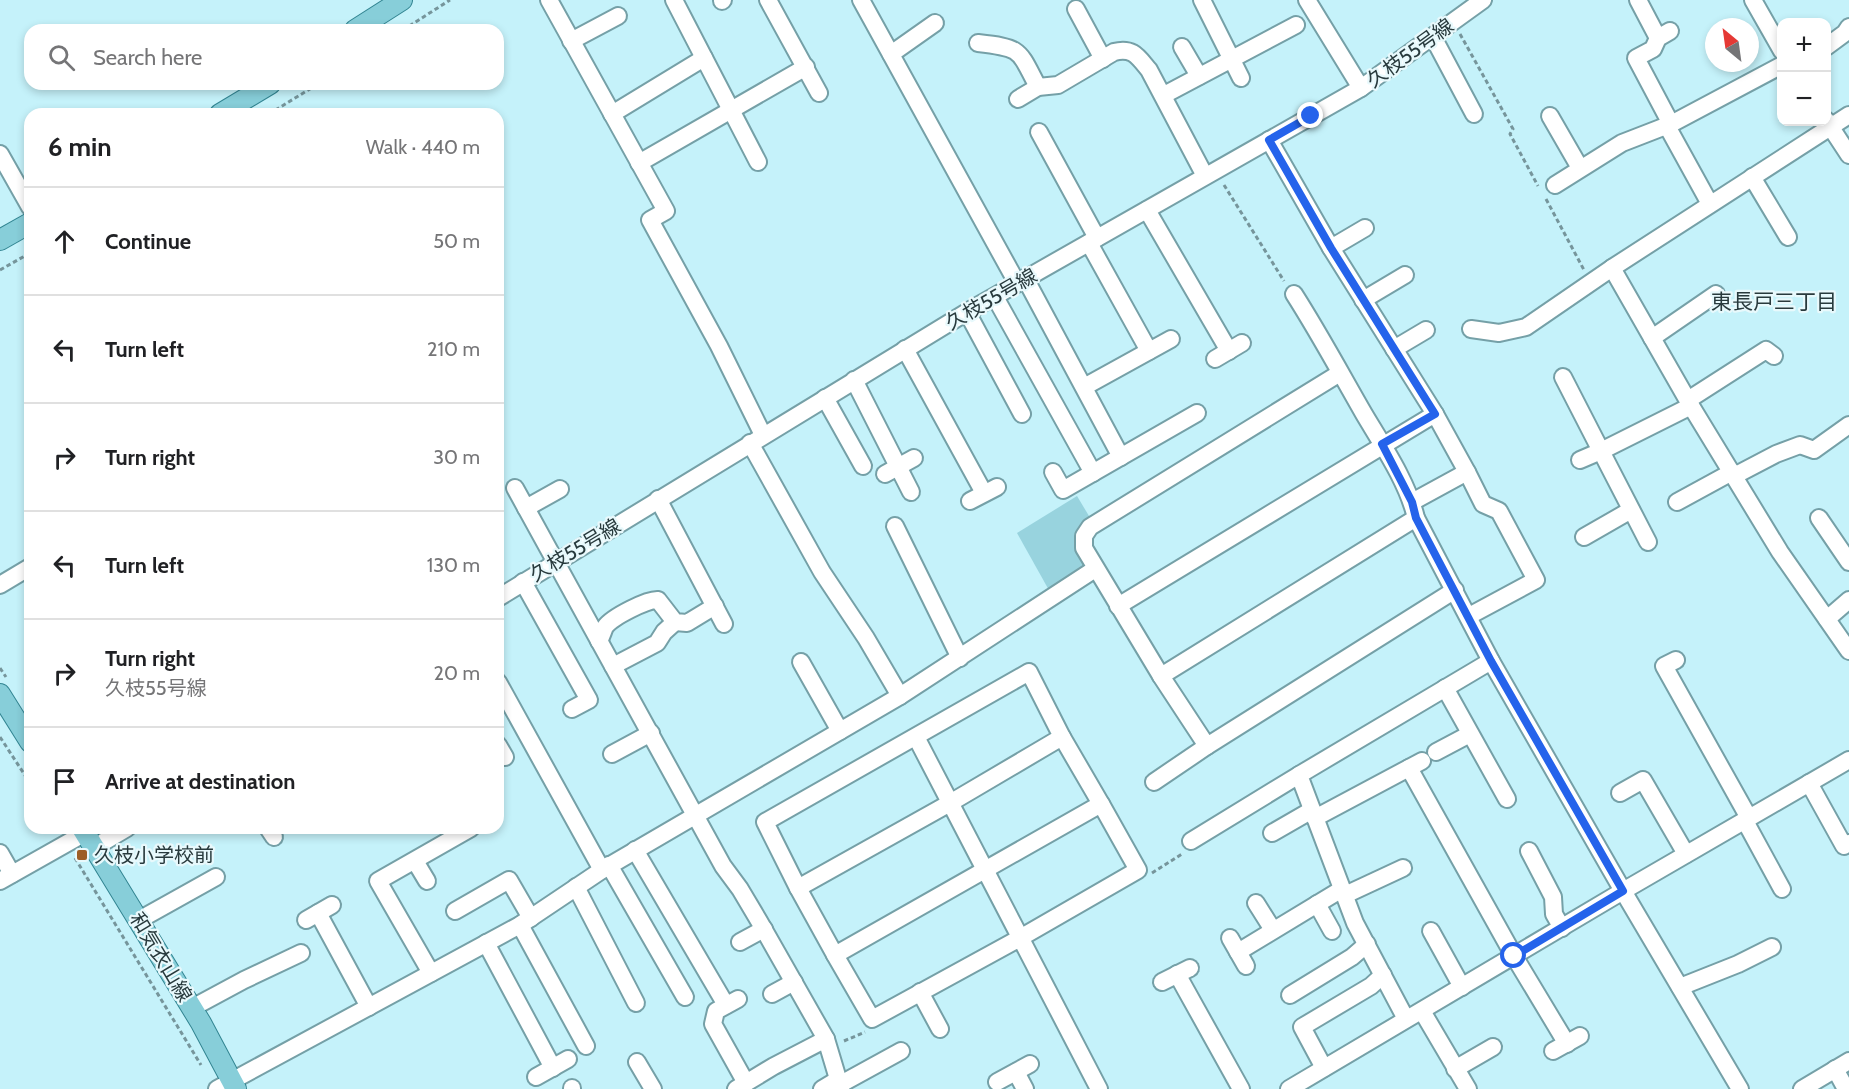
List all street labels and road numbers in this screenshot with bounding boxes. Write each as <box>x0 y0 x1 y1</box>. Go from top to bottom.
street label: 久枝55号線 <box>1362 13 1458 93</box>
street label: 久枝55号線 <box>941 263 1041 335</box>
street label: 久枝55号線 <box>525 514 625 586</box>
street label: 和気衣山線 <box>125 908 197 1006</box>

